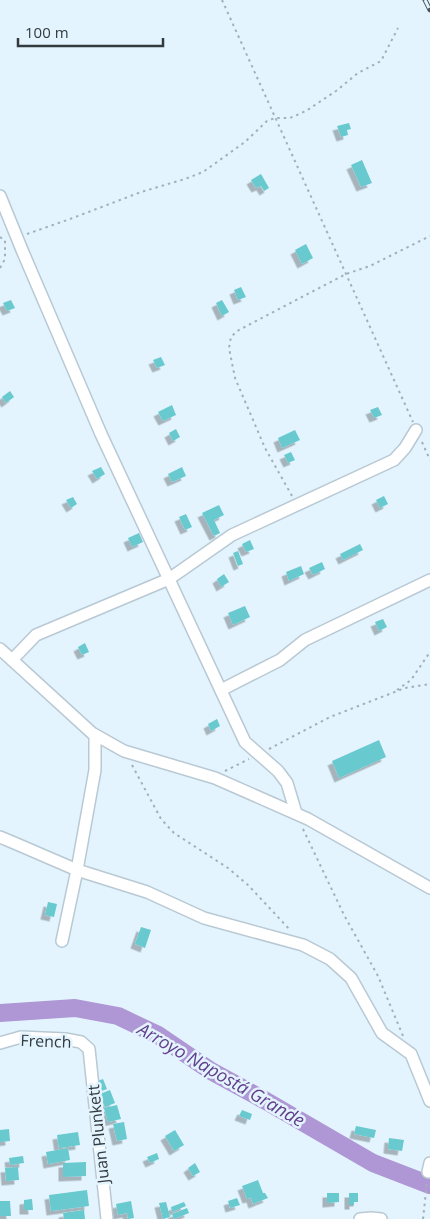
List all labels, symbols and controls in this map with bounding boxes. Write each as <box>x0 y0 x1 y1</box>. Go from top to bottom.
scale bar <box>18 15 162 47</box>
text: 100 m <box>25 22 69 42</box>
water label: Arroyo Napostá Grande <box>132 1016 309 1132</box>
street label: French <box>20 1029 72 1053</box>
street label: Juan Plunkett <box>82 1083 114 1186</box>

